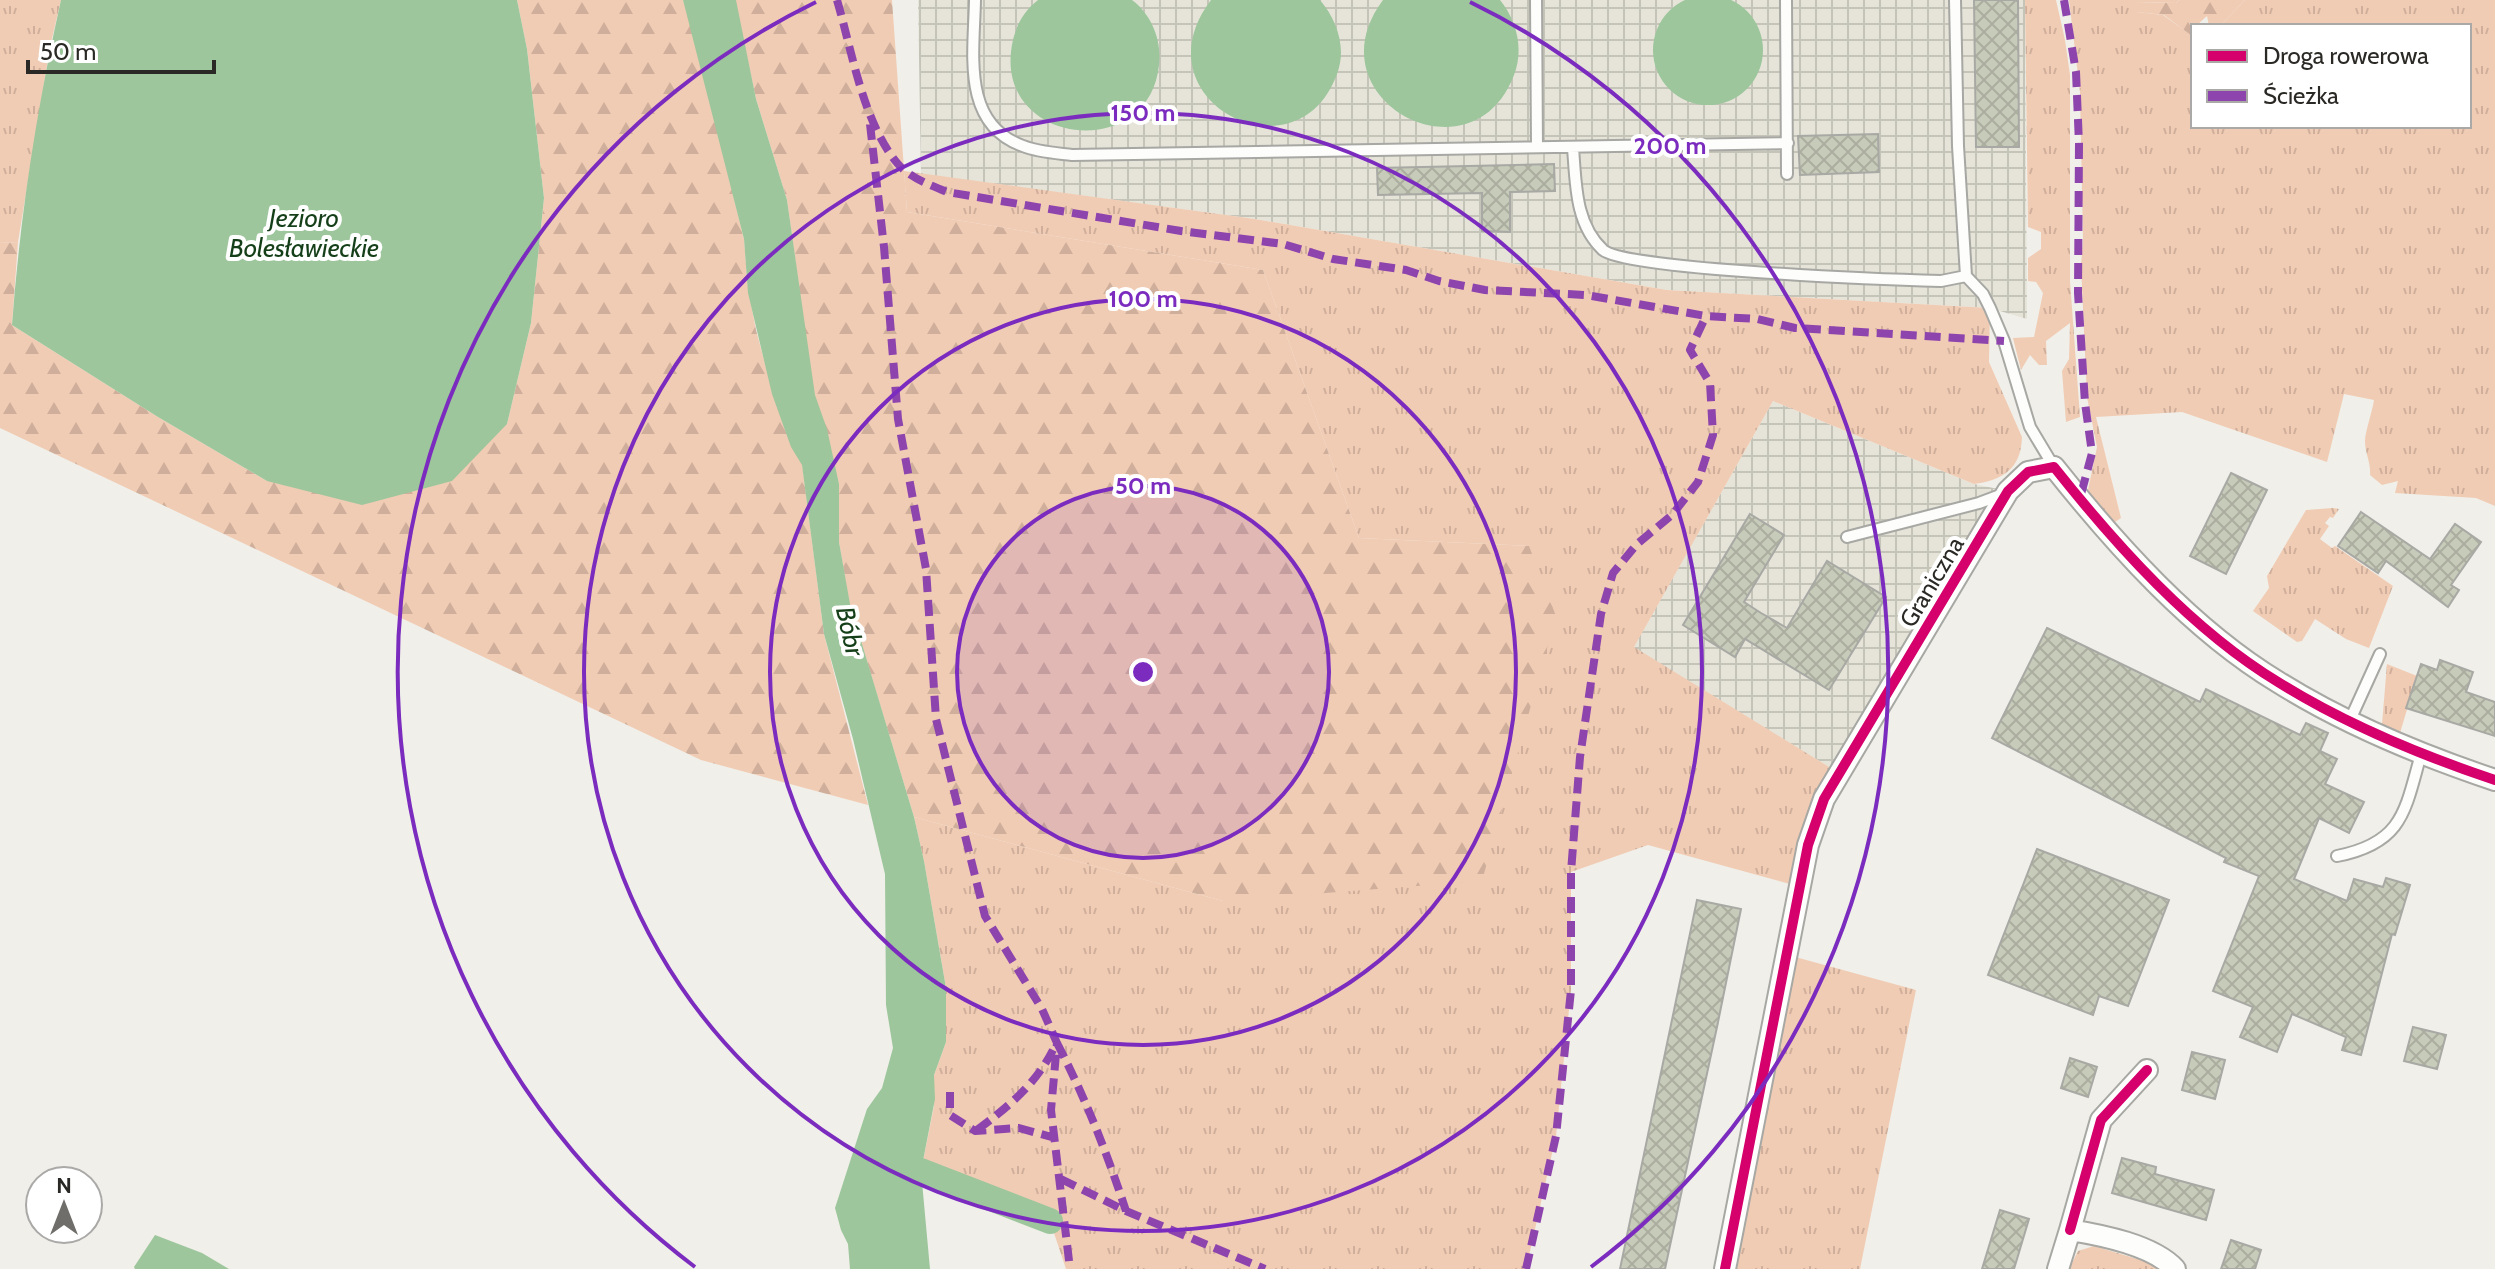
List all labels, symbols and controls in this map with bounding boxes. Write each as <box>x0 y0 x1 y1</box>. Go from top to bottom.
scale bar <box>28 24 214 74</box>
legend <box>2191 24 2471 128</box>
text: 50 m <box>40 37 96 66</box>
text: Droga rowerowa <box>2263 41 2429 70</box>
text: Ścieżka <box>2263 81 2339 110</box>
text: 150 m <box>1111 98 1175 127</box>
text: 200 m <box>1634 131 1706 160</box>
water label: Jezioro Bolesławieckie <box>229 202 379 264</box>
text: 100 m <box>1108 284 1178 313</box>
text: 50 m <box>1115 471 1171 500</box>
street label: Graniczna <box>1893 531 1970 632</box>
water label: Bóbr <box>829 603 871 660</box>
centre of rings <box>1129 658 1157 686</box>
north arrow <box>24 1165 104 1245</box>
text: N <box>56 1172 72 1199</box>

